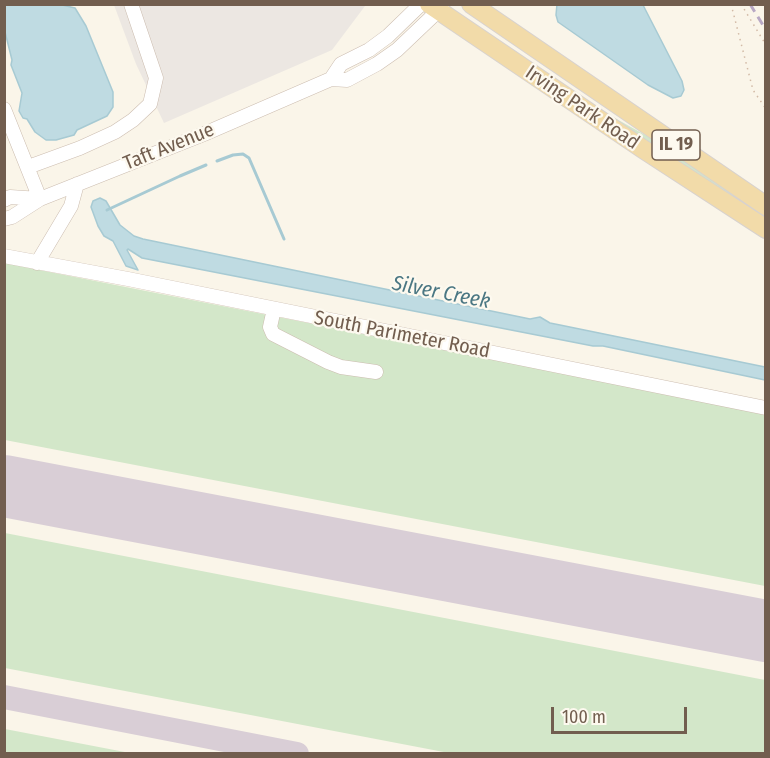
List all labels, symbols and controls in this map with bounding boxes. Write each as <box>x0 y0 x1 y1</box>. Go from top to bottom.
street label: Irving Park Road <box>520 61 644 155</box>
street label: Taft Avenue <box>120 118 218 176</box>
road number: IL 19 <box>652 130 700 160</box>
water label: Silver Creek <box>390 271 492 315</box>
street label: South Parimeter Road <box>312 306 492 364</box>
scale bar <box>554 695 690 733</box>
text: 100 m <box>562 706 606 728</box>

